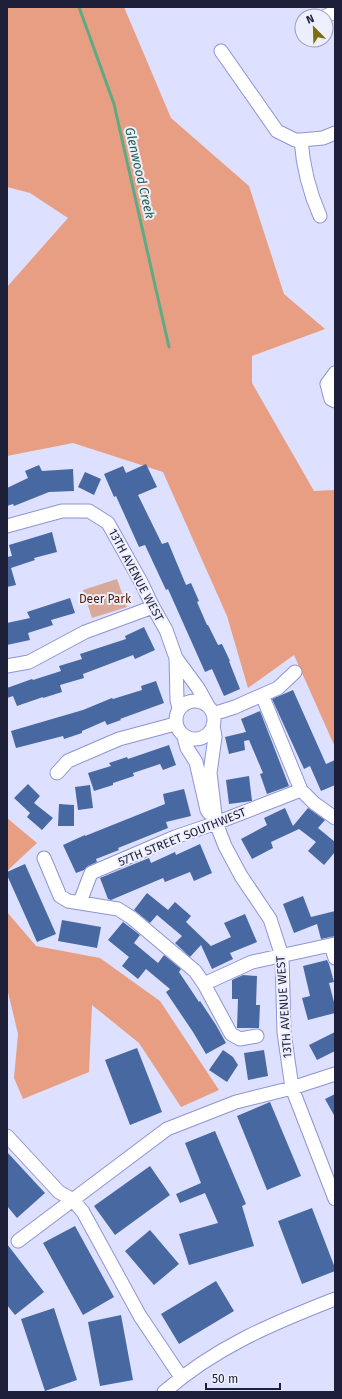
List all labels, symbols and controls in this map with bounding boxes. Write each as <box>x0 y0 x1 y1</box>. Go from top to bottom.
north arrow <box>294 8 334 48</box>
text: N <box>304 12 316 27</box>
water label: Glenwood Creek <box>122 126 158 220</box>
street label: 13TH AVENUE WEST <box>106 526 167 624</box>
park label: Deer Park <box>79 592 132 606</box>
street label: 57TH STREET SOUTHWEST <box>116 805 249 869</box>
street label: 13TH AVENUE WEST <box>273 955 295 1059</box>
scale bar <box>206 1365 280 1391</box>
text: 50 m <box>212 1372 238 1386</box>

